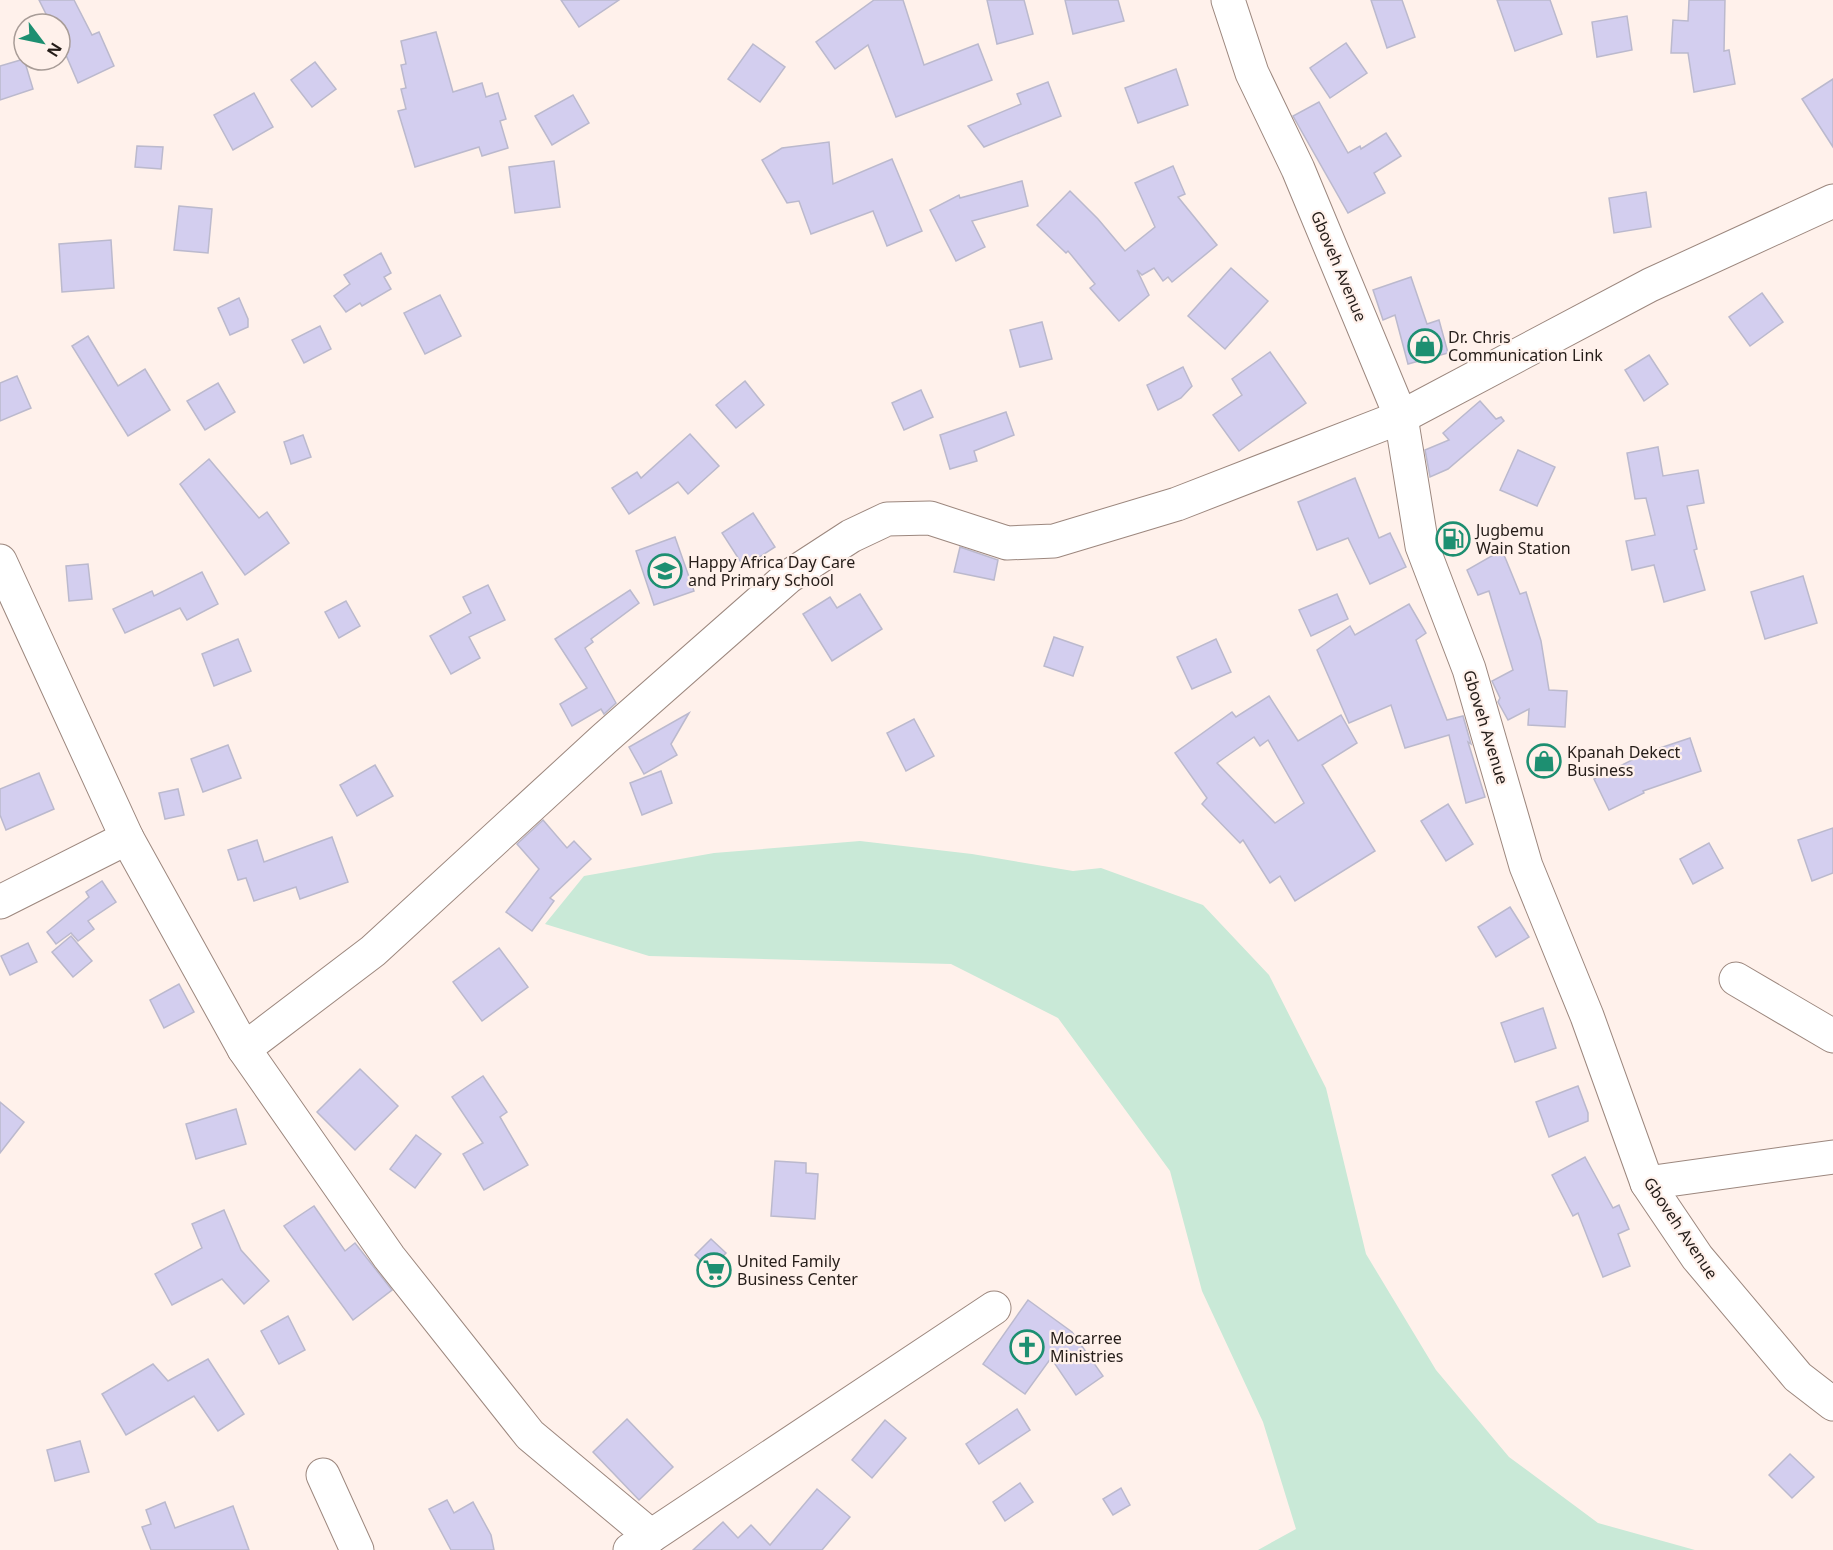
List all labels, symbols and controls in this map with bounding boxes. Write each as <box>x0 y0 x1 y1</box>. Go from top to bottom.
north arrow <box>12 12 72 72</box>
text: N <box>42 39 67 61</box>
street label: Gboveh Avenue <box>1306 207 1372 325</box>
place label: Dr. Chris Communication Link <box>1448 326 1603 366</box>
shop icon: Dr. Chris Communication Link <box>1407 328 1443 364</box>
place label: Jugbemu Wain Station <box>1474 519 1571 559</box>
fuel station icon: Jugbemu Wain Station <box>1435 521 1471 557</box>
place label: Happy Africa Day Care and Primary School <box>688 551 855 591</box>
school or university icon: Happy Africa Day Care and Primary School <box>647 553 683 589</box>
street label: Gboveh Avenue <box>1458 667 1514 787</box>
place label: Kpanah Dekect Business <box>1567 741 1681 781</box>
shop icon: Kpanah Dekect Business <box>1526 743 1562 779</box>
street label: Gboveh Avenue <box>1639 1173 1723 1283</box>
place label: United Family Business Center <box>737 1250 858 1290</box>
supermarket icon: United Family Business Center <box>696 1252 732 1288</box>
place label: Mocarree Ministries <box>1050 1327 1124 1367</box>
church icon: Mocarree Ministries <box>1009 1329 1045 1365</box>

